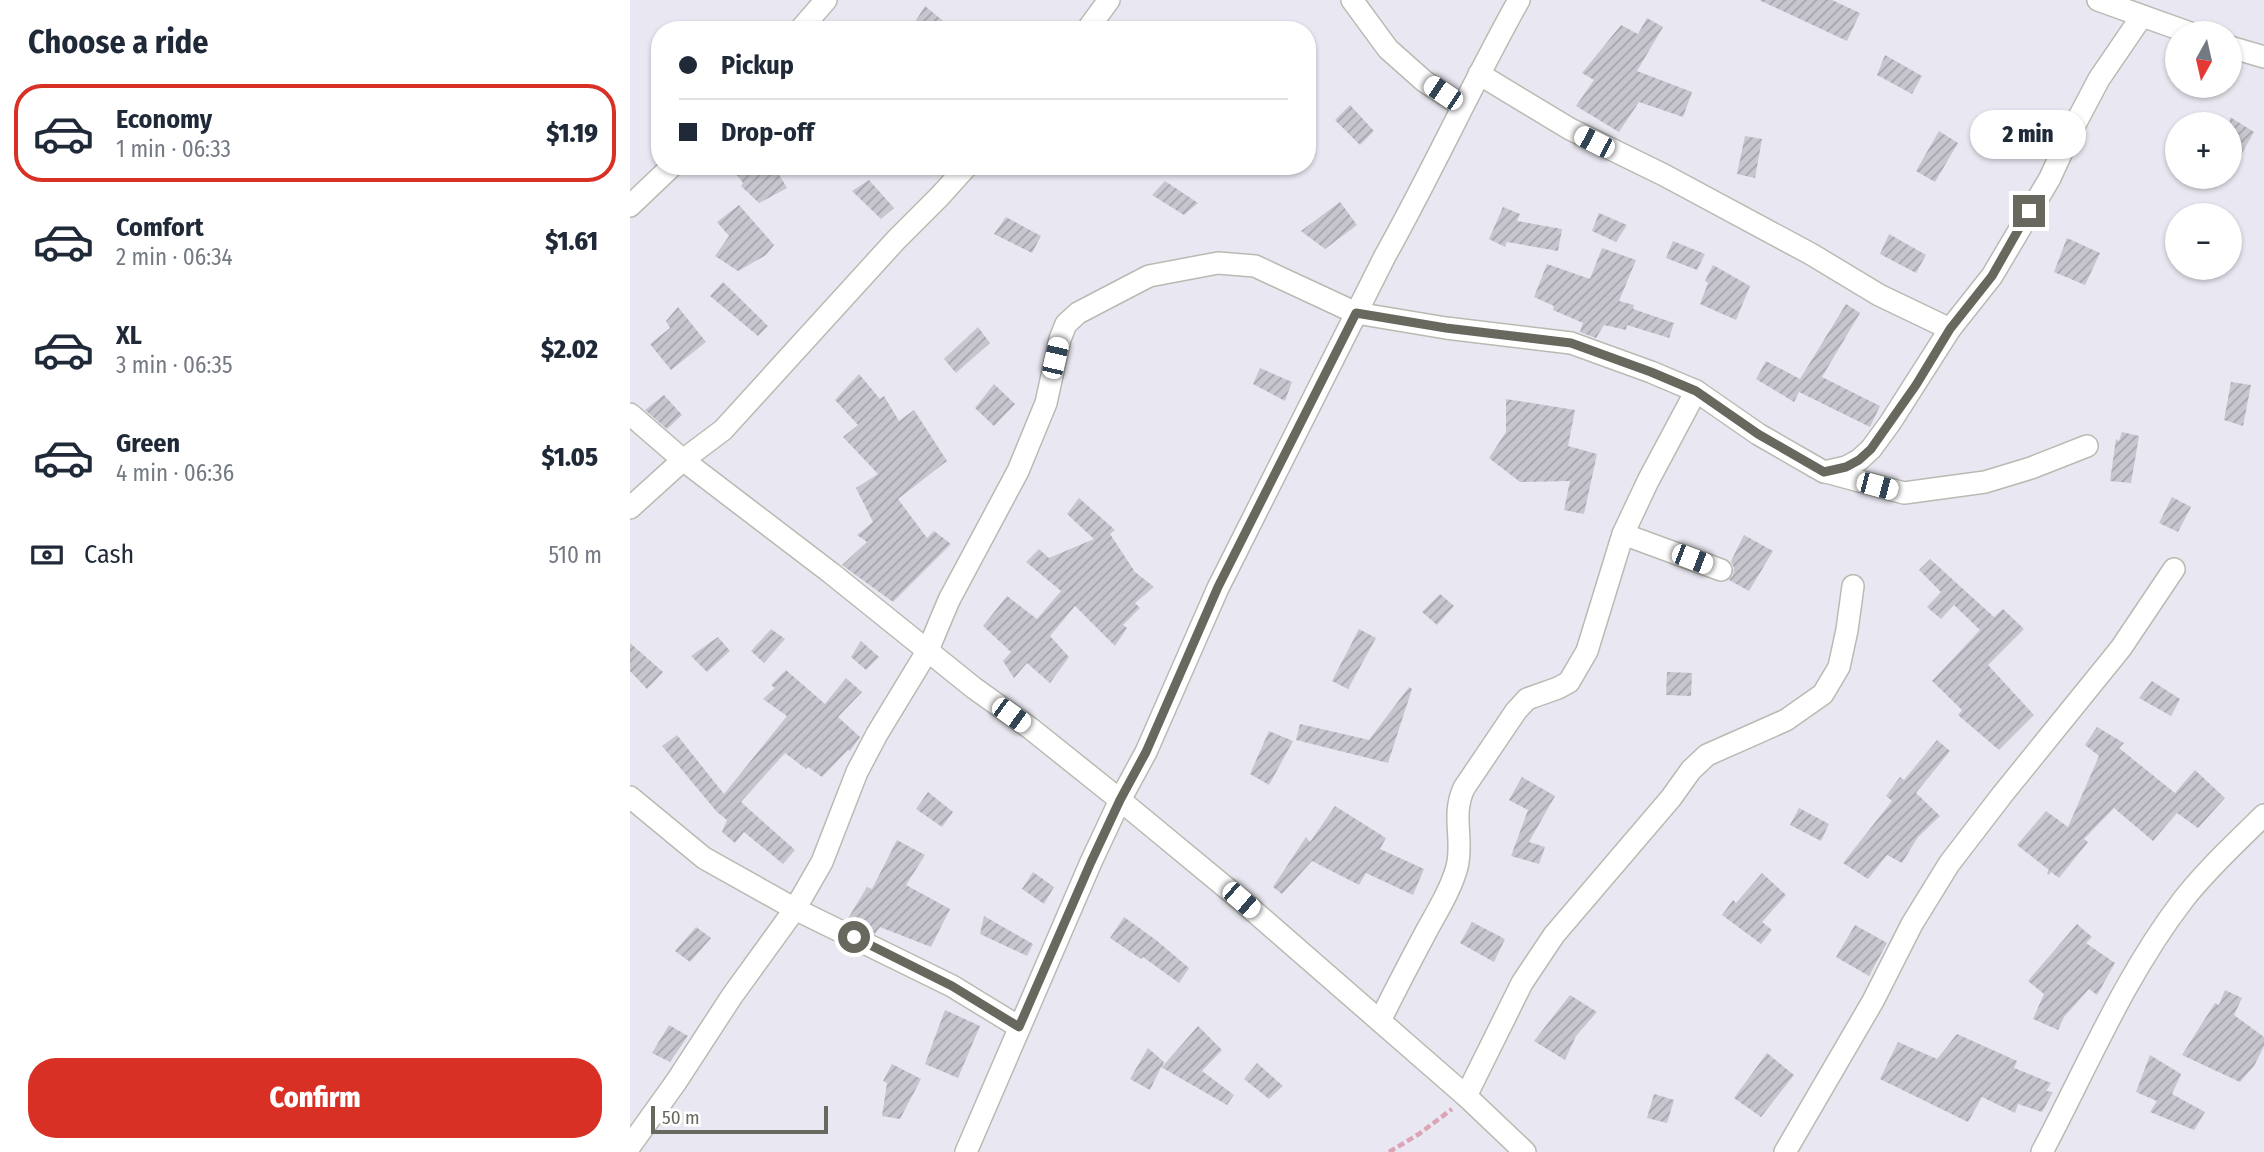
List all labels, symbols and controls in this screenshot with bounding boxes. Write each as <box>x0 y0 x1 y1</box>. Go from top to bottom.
north arrow <box>2165 21 2242 98</box>
map controls <box>2165 21 2242 280</box>
text: Choose a ride <box>28 23 209 61</box>
text: Pickup <box>721 50 794 81</box>
car <box>1420 73 1467 113</box>
icon: car <box>32 102 95 165</box>
text: Economy <box>116 104 212 135</box>
callout: 2 min <box>1971 110 2087 158</box>
button: + <box>2165 112 2242 189</box>
text: Drop-off <box>721 117 814 148</box>
text: $1.19 <box>546 118 598 149</box>
text: 2 min <box>2003 120 2053 148</box>
car <box>1571 123 1618 161</box>
text: 1 min · 06:33 <box>116 135 231 163</box>
route end <box>2013 195 2045 227</box>
button: − <box>2165 203 2242 280</box>
icon: car <box>32 210 95 273</box>
text: Comfort <box>116 212 204 243</box>
text: $1.61 <box>545 226 598 257</box>
text: 2 min · 06:34 <box>116 243 233 271</box>
icon: car <box>32 318 95 381</box>
text: XL <box>116 320 142 351</box>
text: $2.02 <box>541 334 598 365</box>
car <box>1041 335 1070 381</box>
text: 3 min · 06:35 <box>116 351 232 379</box>
icon: car <box>32 426 95 489</box>
text: Green <box>116 428 180 459</box>
text: $1.05 <box>542 442 598 473</box>
text: 4 min · 06:36 <box>116 459 234 487</box>
car <box>1854 470 1901 502</box>
icon: cash <box>28 536 66 574</box>
text: Cash <box>84 539 134 570</box>
text: 510 m <box>549 541 602 569</box>
car <box>1669 542 1716 576</box>
car <box>988 694 1035 736</box>
car <box>1219 878 1264 922</box>
route start <box>838 921 870 953</box>
button: Confirm <box>28 1058 602 1138</box>
scale bar <box>651 1103 828 1135</box>
text: 50 m <box>662 1106 700 1129</box>

